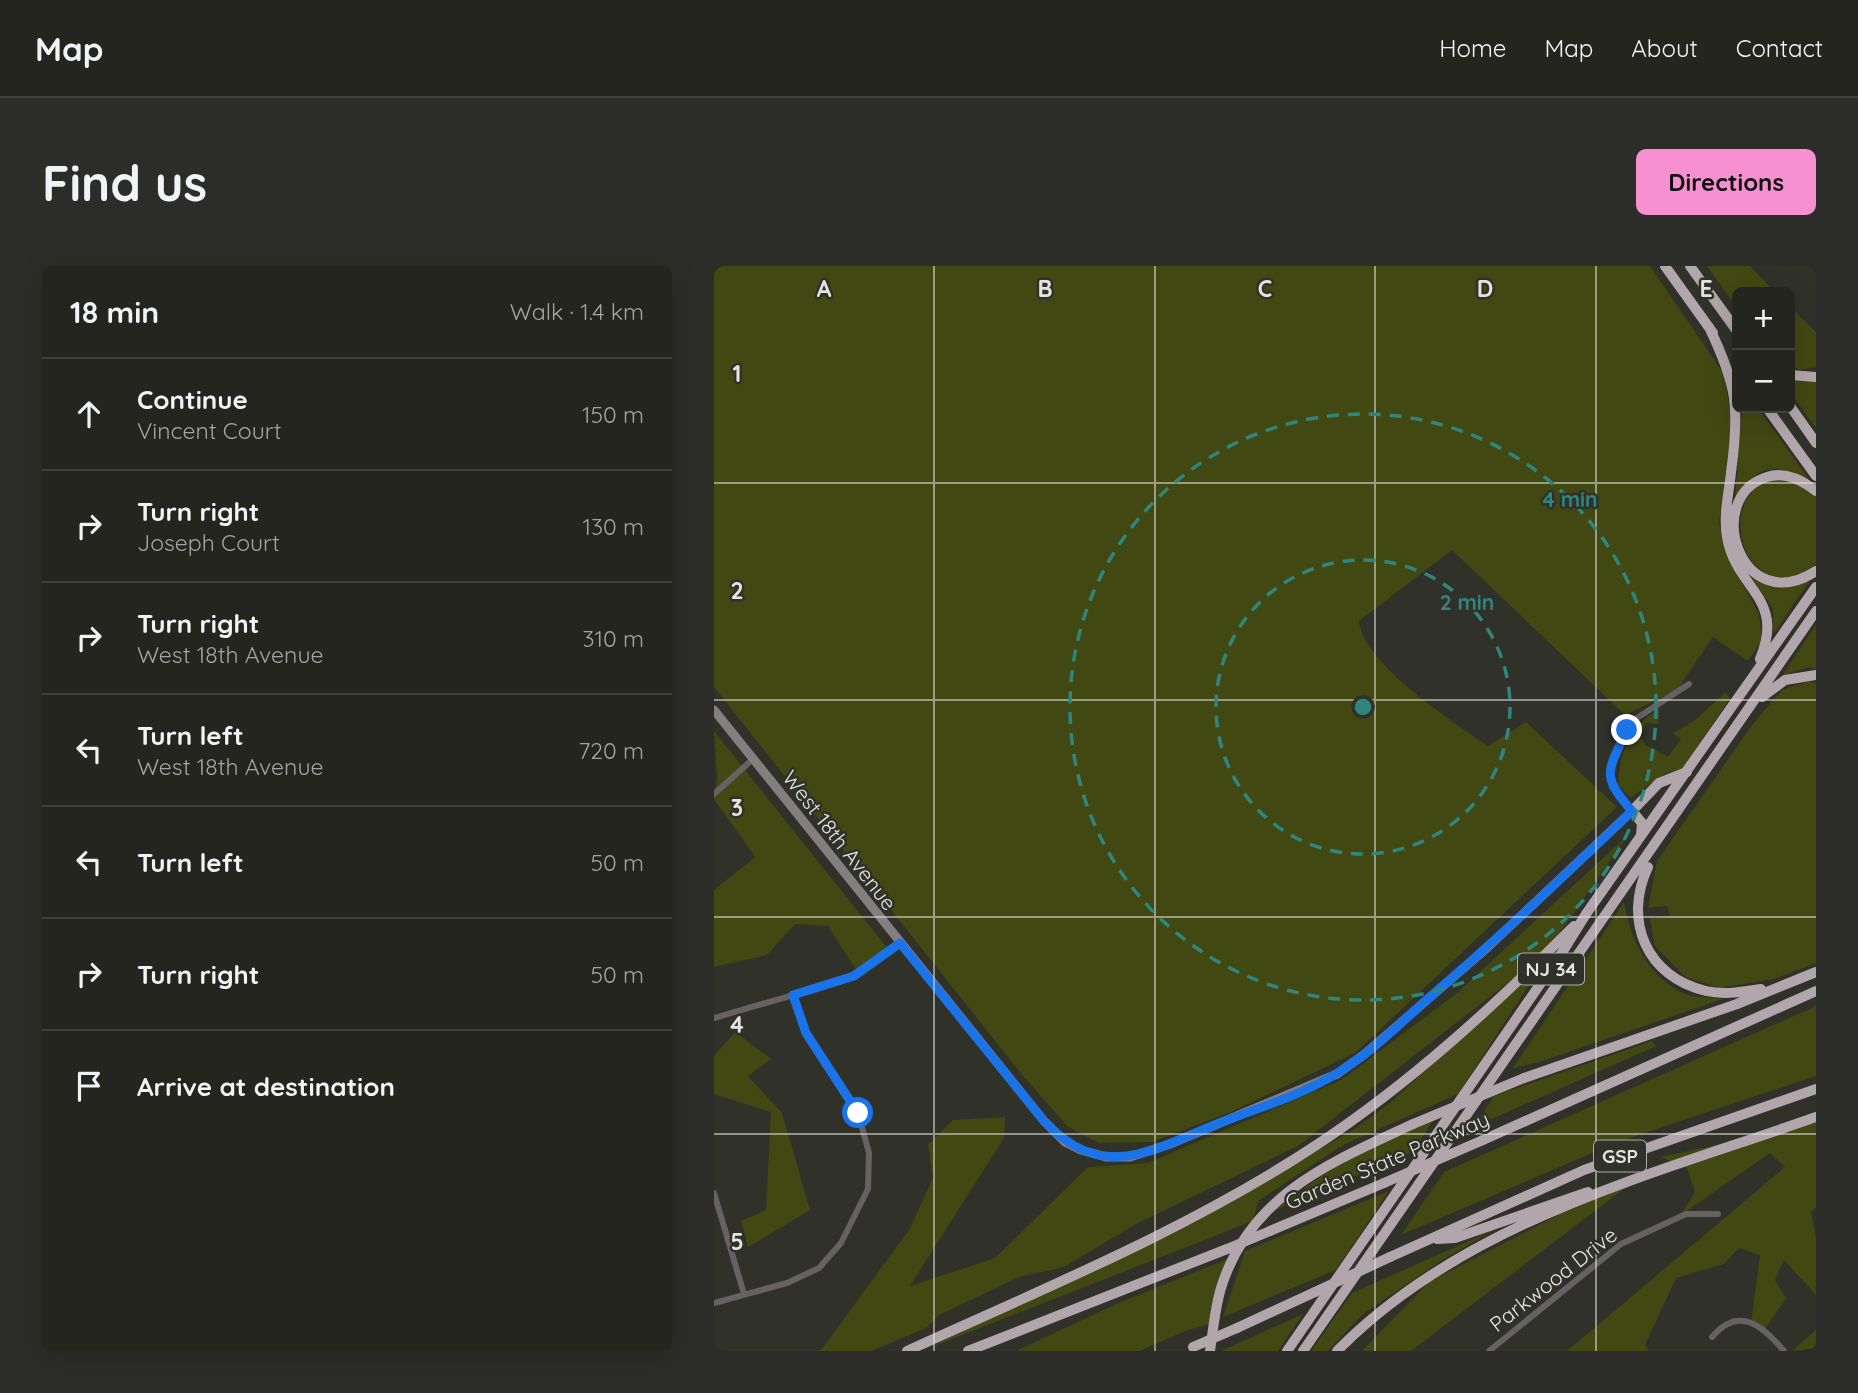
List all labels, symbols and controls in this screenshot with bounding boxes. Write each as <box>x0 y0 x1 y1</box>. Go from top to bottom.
text: Map <box>35 28 103 69</box>
text: Home <box>1439 33 1506 63</box>
text: Map <box>1544 33 1593 63</box>
text: About <box>1631 33 1698 63</box>
text: Contact <box>1736 33 1823 63</box>
button: Directions <box>1636 149 1816 215</box>
text: Find us <box>42 152 207 213</box>
text: A <box>817 274 832 303</box>
text: B <box>1037 274 1053 303</box>
text: C <box>1258 274 1272 303</box>
text: D <box>1477 274 1493 303</box>
text: E <box>1699 274 1713 303</box>
map controls <box>1732 287 1795 413</box>
button: + <box>1732 287 1795 350</box>
text: 18 min <box>70 293 159 331</box>
text: Walk · 1.4 km <box>510 297 644 326</box>
button: − <box>1732 350 1795 413</box>
text: 1 <box>733 359 741 388</box>
text: Continue <box>137 383 248 416</box>
icon: ahead <box>70 395 108 433</box>
text: 150 m <box>582 400 644 429</box>
text: Vincent Court <box>137 416 281 445</box>
text: 4 min <box>1542 486 1598 512</box>
text: Turn right <box>137 495 259 528</box>
icon: right <box>70 507 108 545</box>
text: 130 m <box>582 512 644 541</box>
text: Joseph Court <box>137 528 280 557</box>
text: 2 <box>730 576 744 605</box>
text: 2 min <box>1440 589 1494 615</box>
text: Turn right <box>137 607 259 640</box>
icon: right <box>70 619 108 657</box>
text: 310 m <box>582 624 644 653</box>
text: West 18th Avenue <box>137 640 323 669</box>
centre of rings <box>1351 695 1375 719</box>
route end <box>1611 714 1642 745</box>
text: Turn left <box>137 719 244 752</box>
icon: left <box>70 731 108 769</box>
text: 720 m <box>579 736 644 765</box>
text: West 18th Avenue <box>137 752 323 781</box>
street label: West 18th Avenue <box>777 765 903 915</box>
text: 3 <box>731 793 743 822</box>
icon: left <box>70 843 108 881</box>
text: Turn left <box>137 846 244 879</box>
text: 50 m <box>591 848 644 877</box>
road number: NJ 34 <box>1518 954 1584 984</box>
icon: right <box>70 955 108 993</box>
text: Turn right <box>137 958 259 991</box>
text: 50 m <box>591 960 644 989</box>
text: 4 <box>730 1010 744 1039</box>
icon: arrive <box>70 1067 108 1105</box>
text: Arrive at destination <box>137 1070 395 1103</box>
route start <box>842 1097 873 1128</box>
street label: Garden State Parkway <box>1281 1105 1493 1215</box>
road number: GSP <box>1594 1140 1646 1172</box>
street label: Parkwood Drive <box>1484 1221 1622 1337</box>
text: 5 <box>730 1227 744 1256</box>

